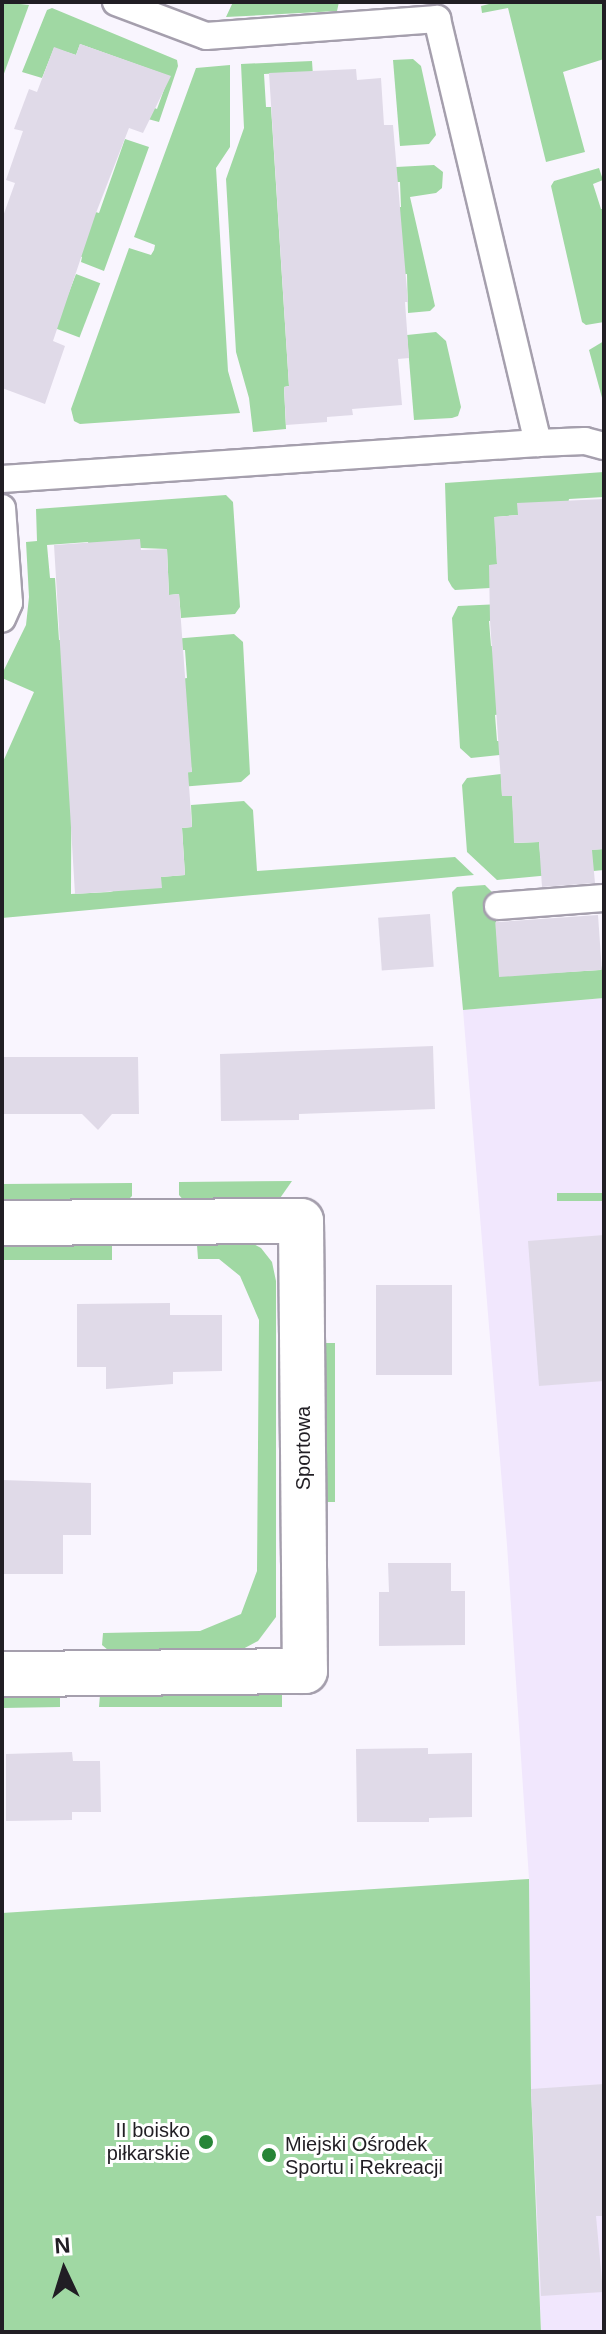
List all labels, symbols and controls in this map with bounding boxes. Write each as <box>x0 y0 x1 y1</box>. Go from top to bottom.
street label: Sportowa <box>291 1406 315 1490</box>
place label: II boisko piłkarskie <box>107 2118 190 2165</box>
place label: Miejski Ośrodek Sportu i Rekreacji <box>285 2132 443 2179</box>
marker: II boisko piłkarskie <box>197 2133 215 2151</box>
marker: Miejski Ośrodek Sportu i Rekreacji <box>260 2146 278 2164</box>
north arrow <box>24 2230 104 2310</box>
text: N <box>53 2233 71 2259</box>

